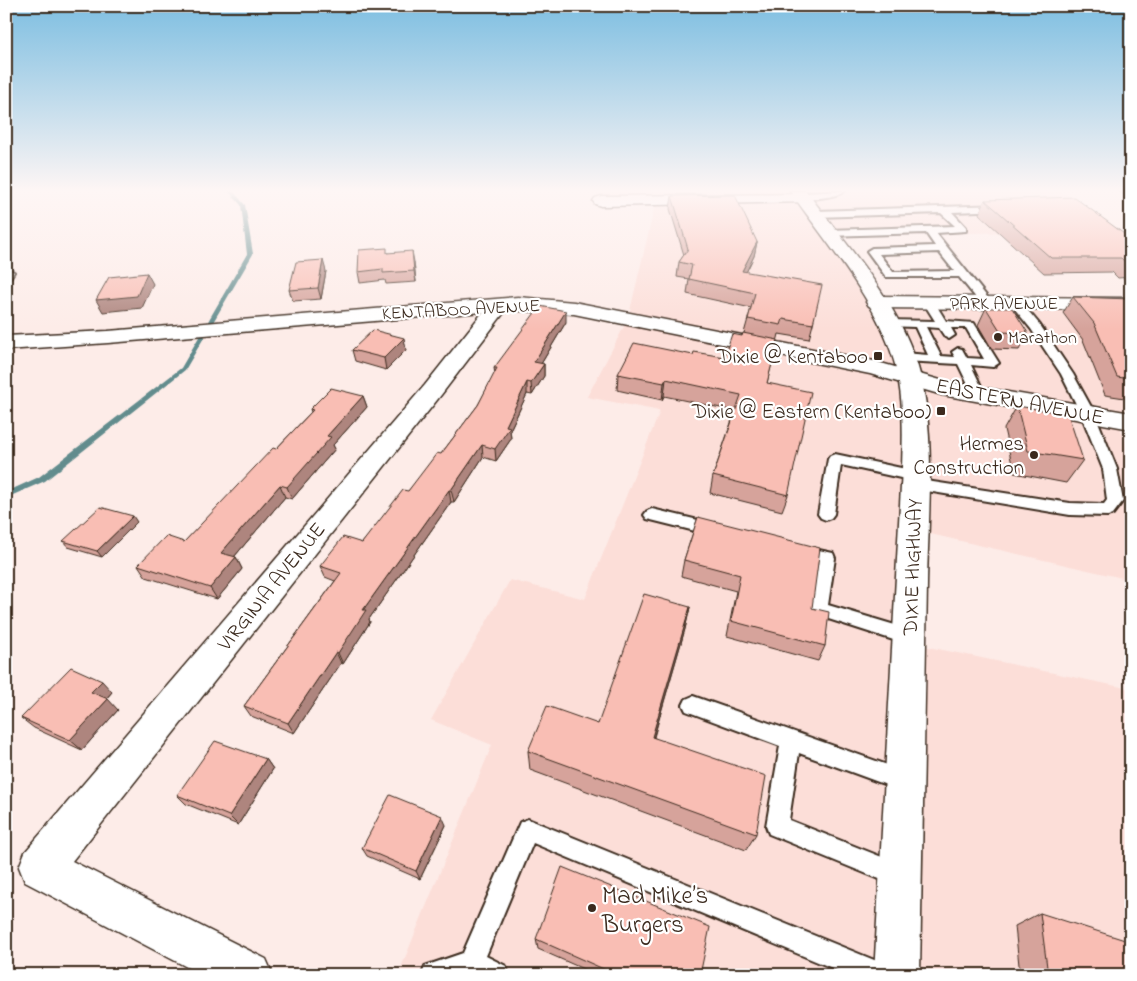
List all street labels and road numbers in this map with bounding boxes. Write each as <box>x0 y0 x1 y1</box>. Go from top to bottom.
street label: PARK AVENUE <box>950 292 1058 318</box>
street label: KENTABOO AVENUE <box>381 294 541 328</box>
street label: EASTERN AVENUE <box>933 372 1106 434</box>
street label: DIXIE HIGHWAY <box>897 498 931 637</box>
street label: VIRGINIA AVENUE <box>211 517 334 659</box>

